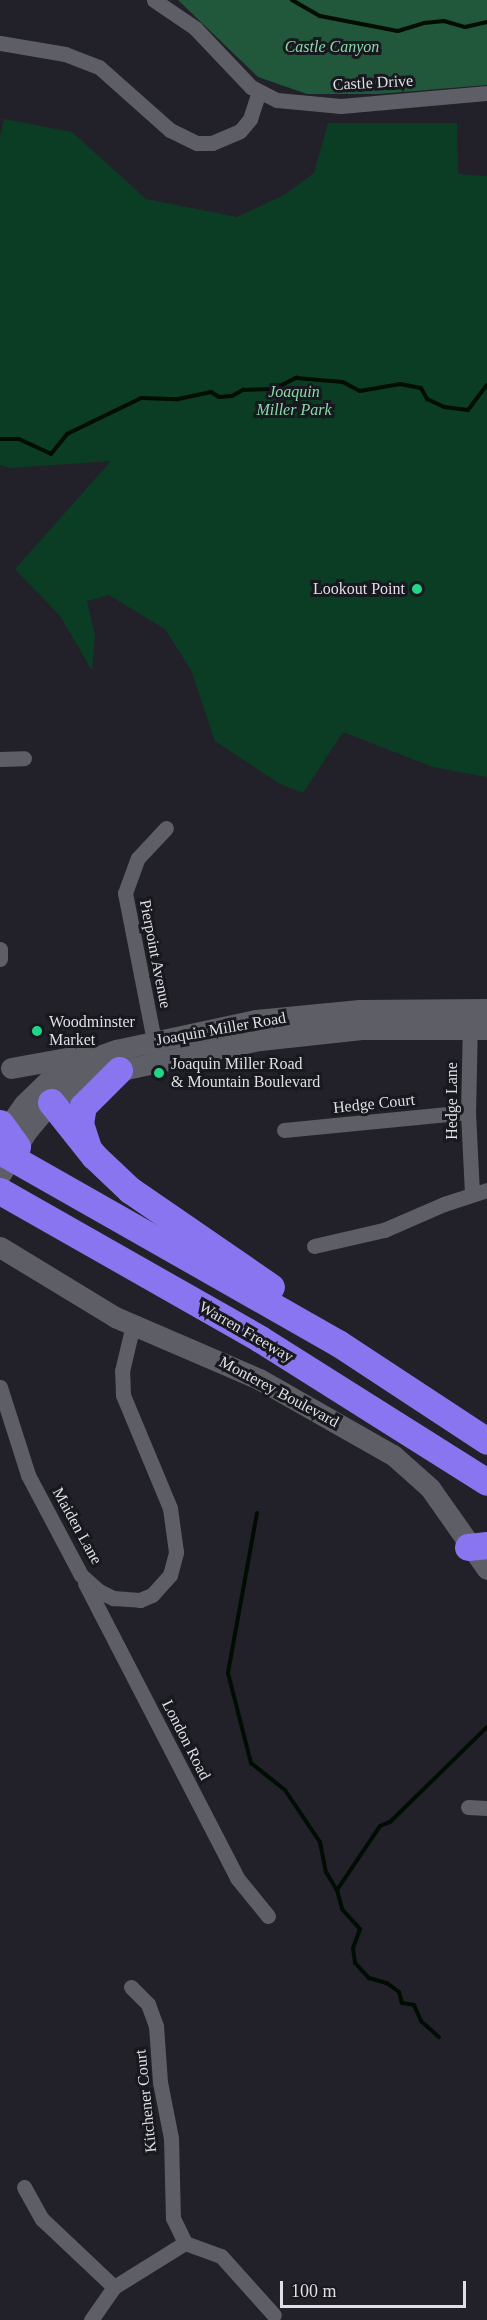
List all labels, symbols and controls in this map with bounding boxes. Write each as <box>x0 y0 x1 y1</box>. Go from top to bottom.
park label: Castle Canyon <box>285 37 379 57</box>
street label: Castle Drive <box>332 71 414 95</box>
park label: Joaquin Miller Park <box>256 382 332 420</box>
place label: Lookout Point <box>313 579 405 599</box>
marker: Lookout Point <box>410 582 424 596</box>
street label: Pierpoint Avenue <box>135 898 175 1010</box>
street label: Joaquin Miller Road <box>155 1008 287 1050</box>
place label: Woodminster Market <box>49 1012 135 1050</box>
marker: Woodminster Market <box>30 1024 44 1038</box>
place label: Joaquin Miller Road & Mountain Boulevard <box>171 1054 320 1092</box>
street label: Hedge Lane <box>442 1062 462 1140</box>
marker: Joaquin Miller Road & Mountain Boulevard <box>152 1066 166 1080</box>
street label: Hedge Court <box>332 1090 416 1118</box>
street label: Warren Freeway <box>195 1297 297 1367</box>
street label: Monterey Boulevard <box>216 1352 342 1432</box>
street label: Maiden Lane <box>48 1484 106 1568</box>
street label: London Road <box>158 1697 214 1783</box>
street label: Kitchener Court <box>131 2049 161 2153</box>
scale bar <box>283 2269 469 2307</box>
text: 100 m <box>291 2281 337 2301</box>

